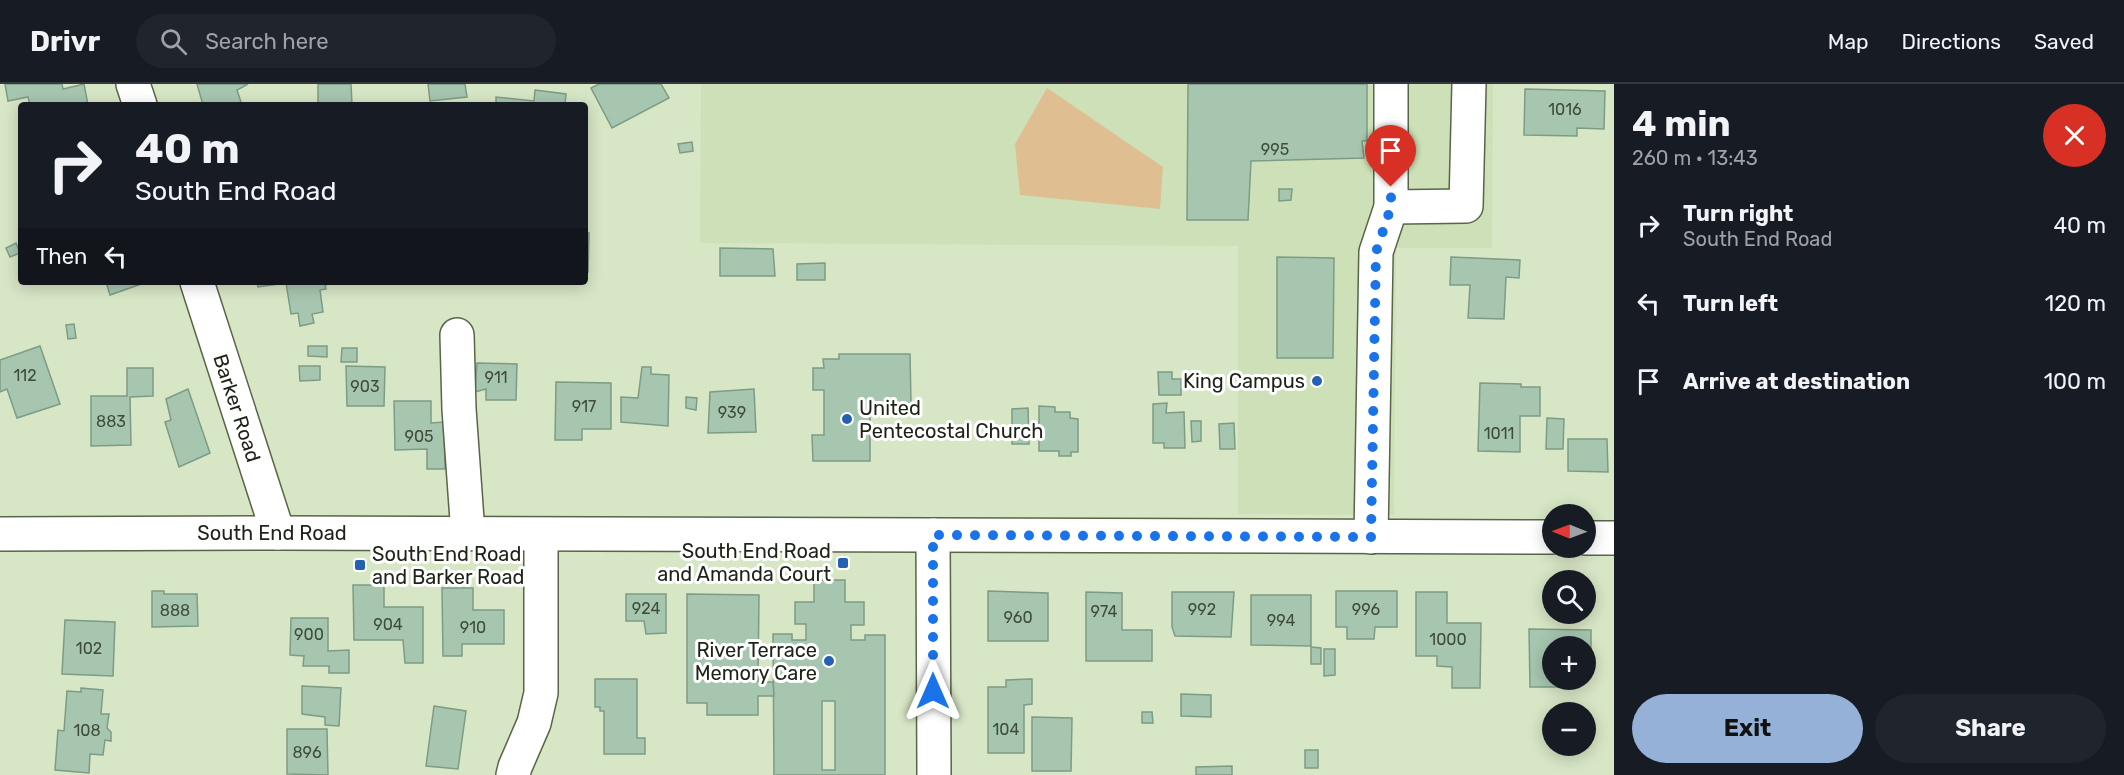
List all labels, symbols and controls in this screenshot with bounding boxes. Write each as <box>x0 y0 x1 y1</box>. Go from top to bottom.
search box <box>136 14 556 68</box>
text: Drivr <box>30 25 100 58</box>
icon: search <box>157 25 190 58</box>
text: Search here <box>205 28 329 55</box>
text: Map <box>1828 29 1869 54</box>
text: Directions <box>1902 29 2001 54</box>
text: Saved <box>2034 29 2094 54</box>
house number: 1016 <box>1548 100 1582 119</box>
text: 4 min <box>1632 102 1731 145</box>
button: close <box>2043 104 2106 167</box>
text: 40 m <box>135 124 240 174</box>
pin <box>1365 125 1416 187</box>
icon: right <box>36 126 114 204</box>
icon: arrive <box>1374 134 1407 167</box>
house number: 995 <box>1261 140 1289 159</box>
text: 260 m · 13:43 <box>1632 146 1758 170</box>
text: South End Road <box>135 175 337 207</box>
text: Turn right <box>1683 200 1793 227</box>
icon: right <box>1632 209 1665 242</box>
text: 40 m <box>2053 212 2106 239</box>
text: South End Road <box>1683 227 1832 251</box>
icon: left <box>99 240 132 273</box>
text: Then <box>36 243 87 270</box>
icon: left <box>1632 287 1665 320</box>
text: Turn left <box>1683 290 1778 317</box>
text: 120 m <box>2045 290 2106 317</box>
street label: Barker Road <box>208 351 266 465</box>
icon: arrive <box>1632 365 1665 398</box>
house number: 112 <box>13 366 37 385</box>
house number: 911 <box>484 368 508 387</box>
text: Arrive at destination <box>1683 368 1910 395</box>
text: 100 m <box>2044 368 2106 395</box>
place label: King Campus <box>1183 369 1305 393</box>
marker: King Campus <box>1310 374 1324 388</box>
house number: 903 <box>350 377 380 396</box>
place label: United Pentecostal Church <box>859 396 1043 443</box>
house number: 917 <box>572 397 596 416</box>
house number: 939 <box>718 403 746 422</box>
house number: 883 <box>96 412 126 431</box>
marker: United Pentecostal Church <box>840 412 854 426</box>
house number: 1011 <box>1484 424 1514 443</box>
house number: 905 <box>404 427 434 446</box>
north arrow <box>1542 504 1596 558</box>
map controls <box>1542 504 1596 756</box>
street label: South End Road <box>197 521 347 545</box>
place label: South End Road and Amanda Court <box>657 539 831 586</box>
place label: South End Road and Barker Road <box>372 542 524 589</box>
marker: South End Road and Amanda Court <box>836 556 850 570</box>
marker: South End Road and Barker Road <box>353 558 367 572</box>
button: search <box>1542 570 1596 624</box>
house number: 924 <box>632 599 660 618</box>
house number: 992 <box>1188 600 1216 619</box>
house number: 996 <box>1352 600 1381 619</box>
house number: 888 <box>160 601 190 620</box>
house number: 974 <box>1090 602 1118 621</box>
house number: 960 <box>1003 608 1033 627</box>
house number: 994 <box>1267 611 1295 630</box>
house number: 904 <box>373 615 403 634</box>
house number: 910 <box>460 618 486 637</box>
house number: 900 <box>294 625 324 644</box>
house number: 1000 <box>1429 630 1467 649</box>
button: + <box>1542 636 1596 690</box>
place label: River Terrace Memory Care <box>695 638 817 685</box>
house number: 102 <box>76 639 102 658</box>
marker: River Terrace Memory Care <box>822 654 836 668</box>
position arrow <box>901 659 965 723</box>
button: Exit <box>1632 694 1863 763</box>
button: Share <box>1875 694 2106 763</box>
button: − <box>1542 702 1596 756</box>
house number: 104 <box>993 720 1020 739</box>
house number: 108 <box>73 721 101 740</box>
house number: 896 <box>292 743 322 762</box>

